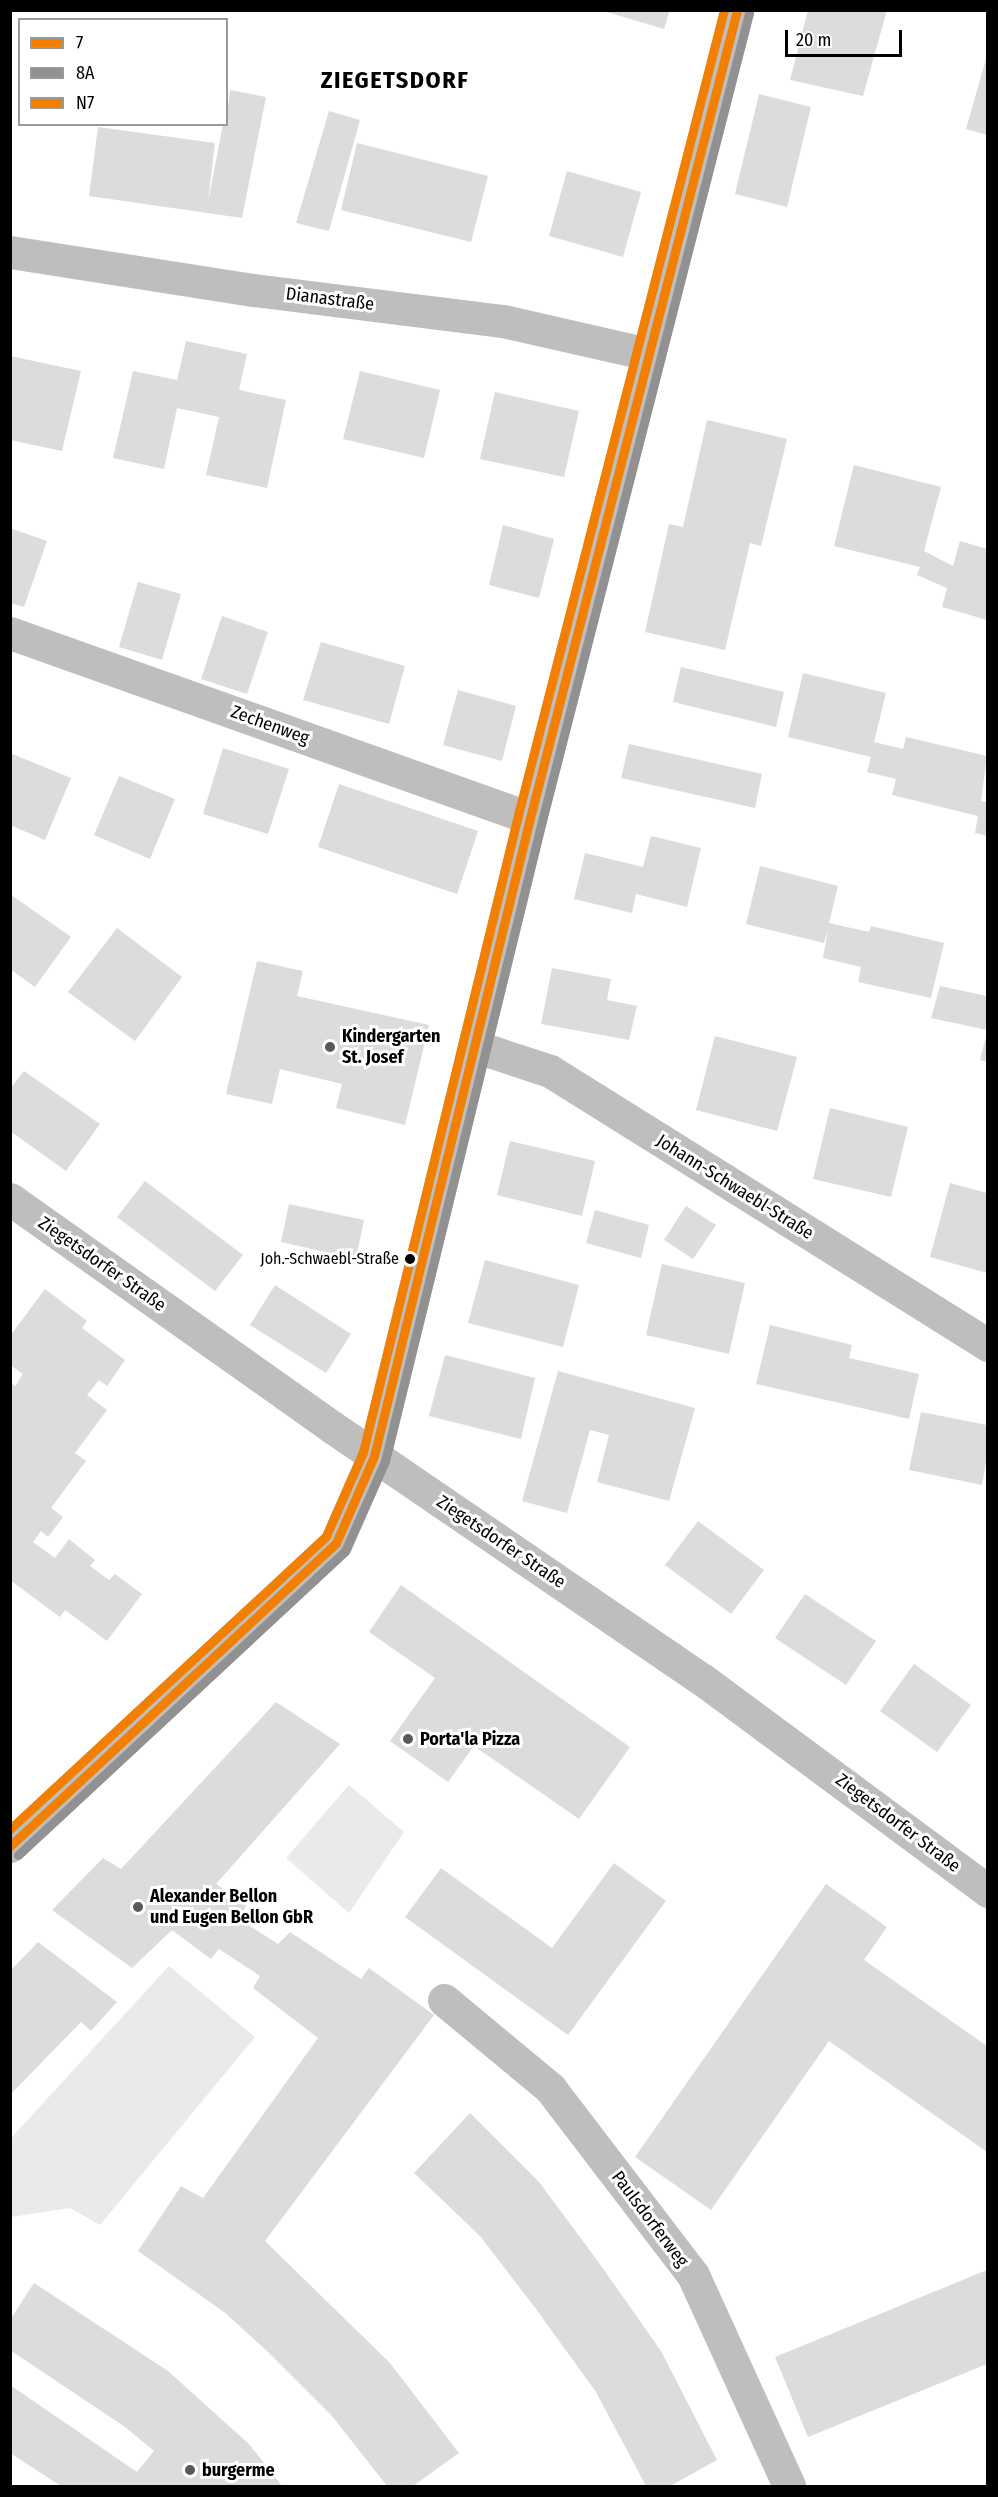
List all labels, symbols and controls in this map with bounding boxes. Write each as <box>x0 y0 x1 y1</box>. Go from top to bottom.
legend <box>18 18 228 126</box>
scale bar <box>788 18 905 56</box>
text: 20 m <box>796 29 831 51</box>
text: 7 <box>76 32 83 54</box>
text: 8A <box>76 62 94 84</box>
district label: ZIEGETSDORF <box>321 67 469 95</box>
text: N7 <box>76 92 94 114</box>
street label: Dianastraße <box>285 283 375 315</box>
street label: Zechenweg <box>228 701 312 749</box>
place label: Kindergarten St. Josef <box>342 1026 441 1068</box>
marker: Kindergarten St. Josef <box>323 1040 337 1054</box>
street label: Johann-Schwaebl-Straße <box>653 1130 817 1244</box>
street label: Ziegetsdorfer Straße <box>34 1212 170 1316</box>
place label: Joh.-Schwaebl-Straße <box>260 1249 399 1269</box>
marker: Joh.-Schwaebl-Straße <box>404 1253 416 1265</box>
street label: Ziegetsdorfer Straße <box>433 1491 569 1593</box>
place label: Porta'la Pizza <box>420 1728 520 1750</box>
marker: Porta'la Pizza <box>401 1732 415 1746</box>
street label: Ziegetsdorfer Straße <box>831 1769 965 1877</box>
place label: Alexander Bellon und Eugen Bellon GbR <box>150 1886 313 1928</box>
marker: Alexander Bellon und Eugen Bellon GbR <box>131 1900 145 1914</box>
street label: Paulsdorferweg <box>607 2167 693 2271</box>
place label: burgerme <box>202 2459 275 2481</box>
marker: burgerme <box>183 2463 197 2477</box>

